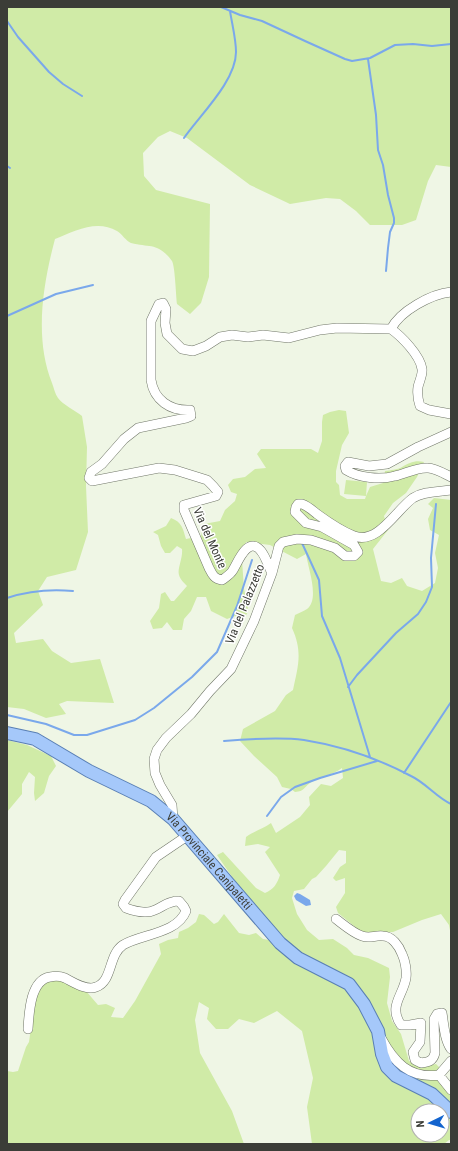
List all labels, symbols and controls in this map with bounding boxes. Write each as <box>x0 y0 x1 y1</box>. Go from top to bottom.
street label: Via del Monte <box>190 505 230 571</box>
street label: Via del Palazzetto <box>223 562 267 646</box>
street label: Via Provinciale Canipaletti <box>163 809 255 912</box>
north arrow <box>410 1103 450 1143</box>
text: N <box>414 1120 427 1128</box>

